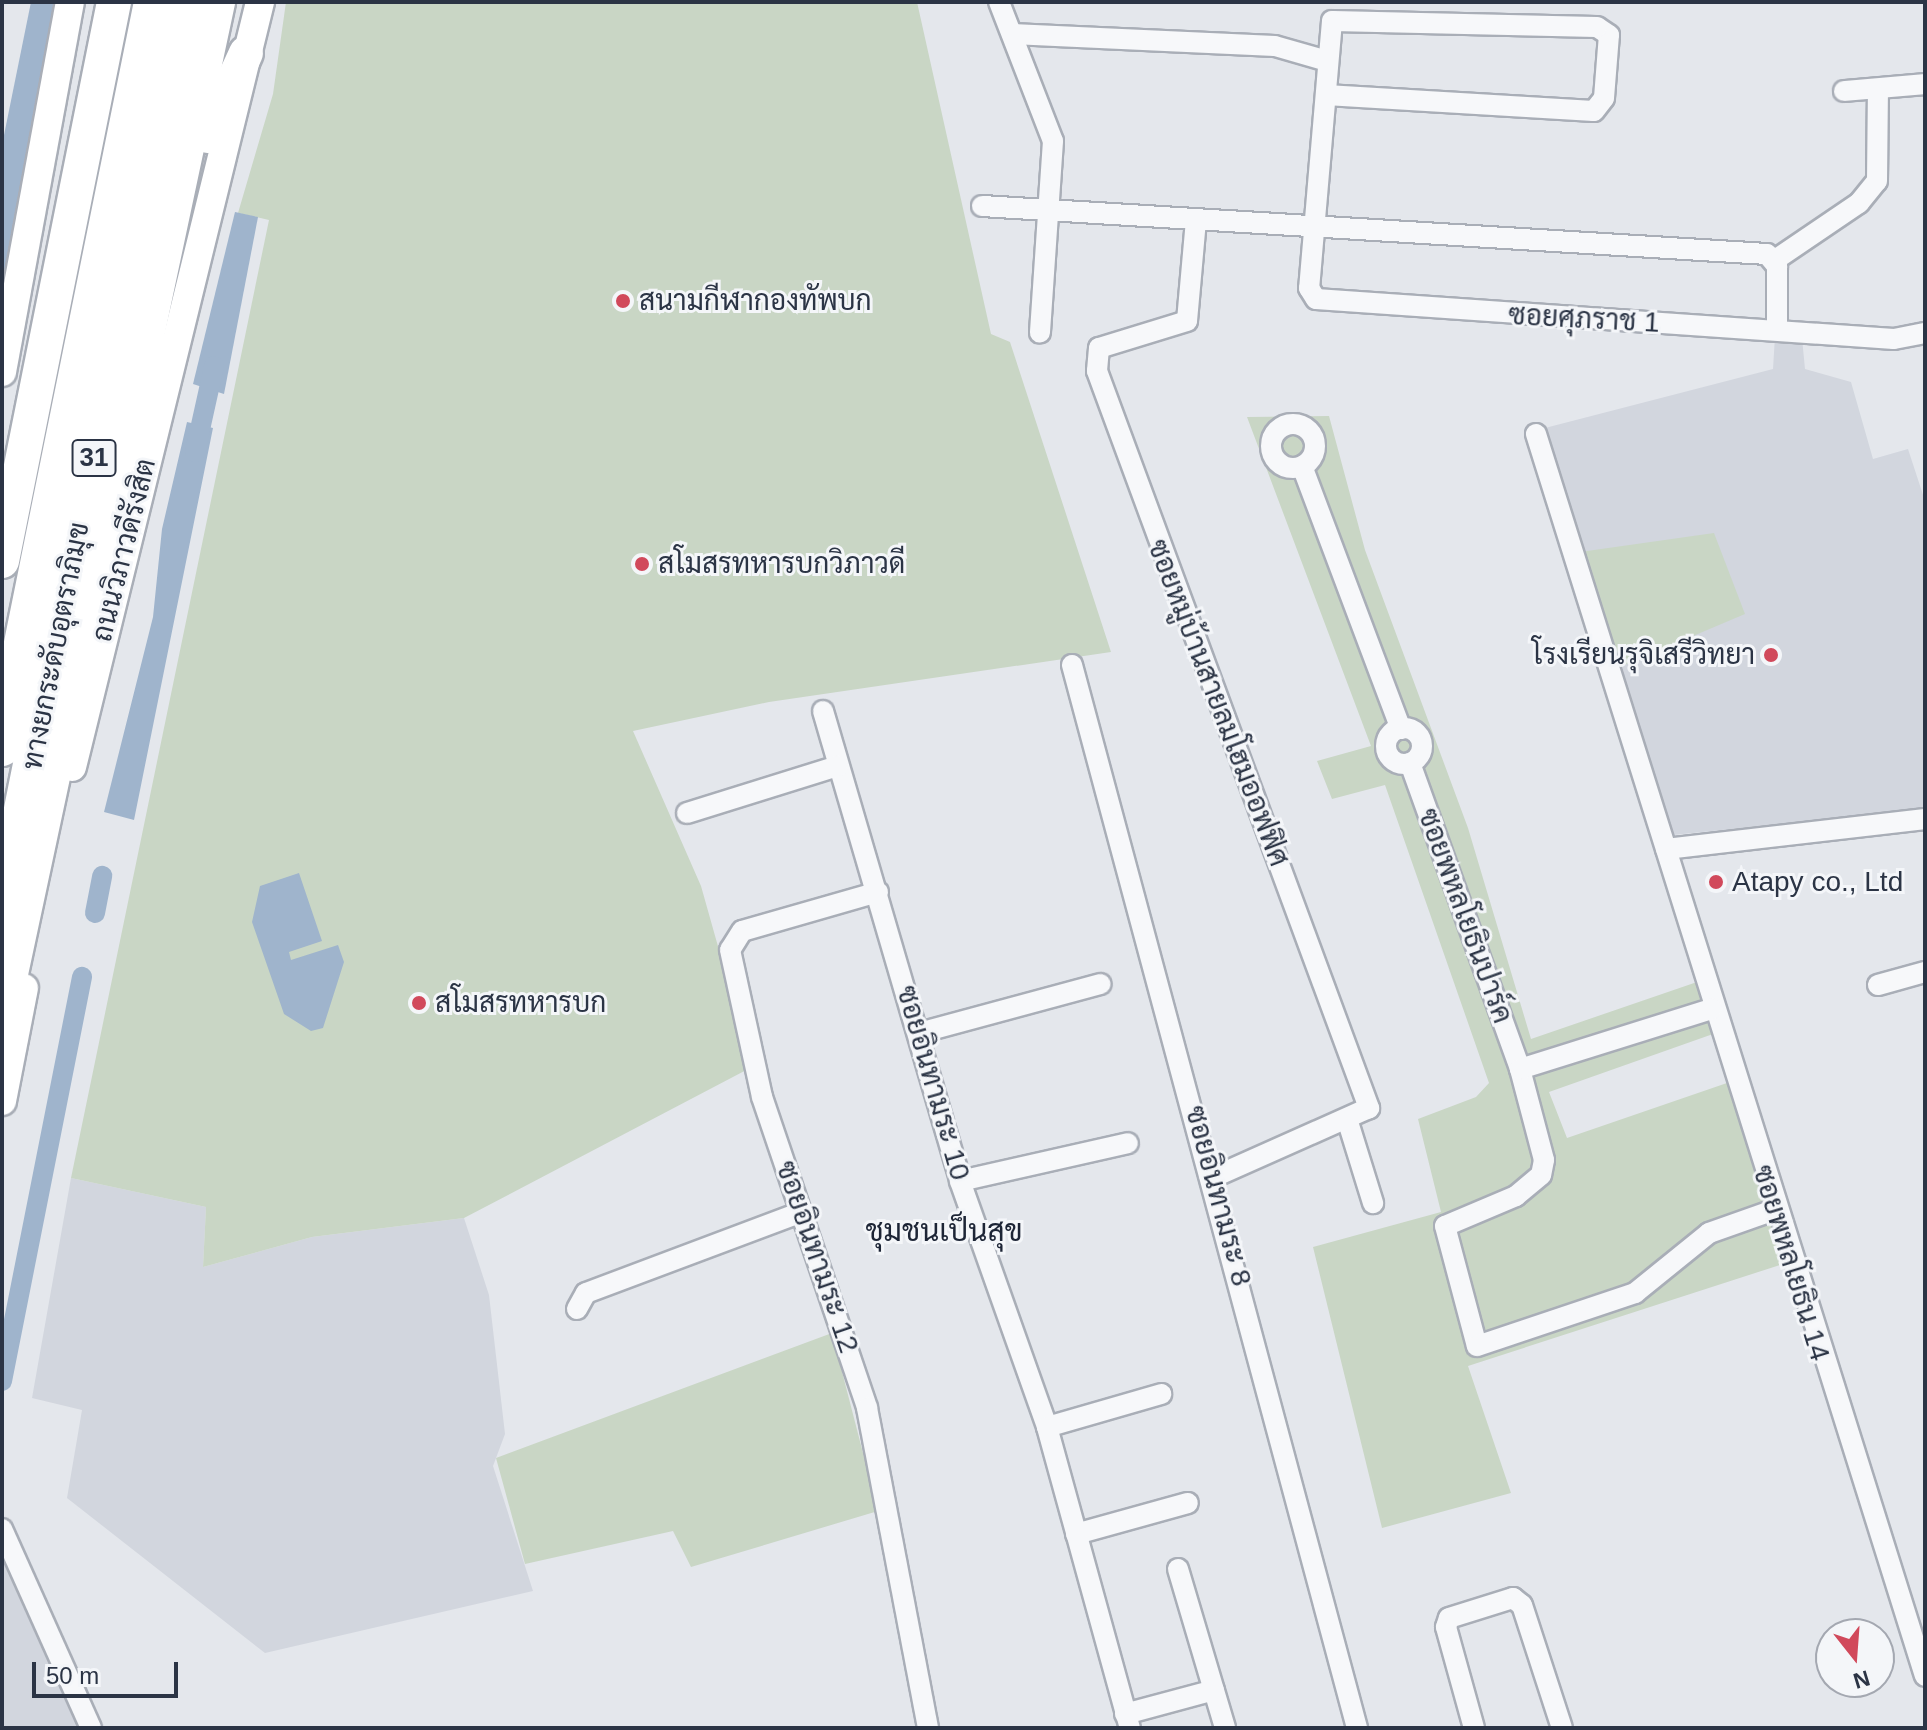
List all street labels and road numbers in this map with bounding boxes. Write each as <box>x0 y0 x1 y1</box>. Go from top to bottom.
street label: ซอยศุภราช 1 <box>1508 298 1660 340</box>
road number: 31 <box>70 436 118 480</box>
street label: ถนนวิภาวดีรังสิต <box>85 455 163 645</box>
street label: ทางยกระดับอุตราภิมุข <box>16 519 96 773</box>
street label: ซอยหมู่บ้านสายลมโฮมออฟฟิศ <box>1140 535 1296 871</box>
street label: ซอยพหลโยธินปาร์ค <box>1411 804 1519 1028</box>
street label: ซอยอินทามระ 10 <box>889 982 977 1184</box>
street label: ซอยอินทามระ 8 <box>1178 1102 1258 1290</box>
street label: ซอยอินทามระ 12 <box>768 1157 866 1357</box>
street label: ซอยพหลโยธิน 14 <box>1745 1161 1837 1365</box>

